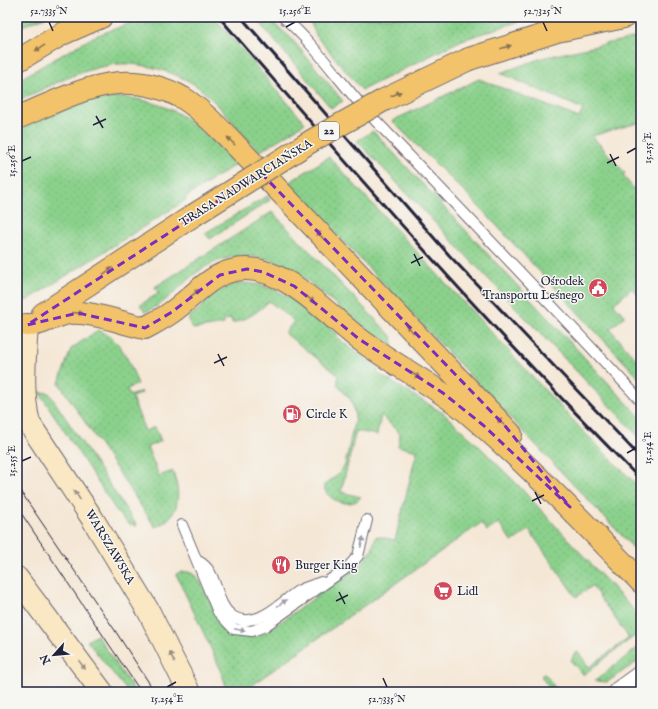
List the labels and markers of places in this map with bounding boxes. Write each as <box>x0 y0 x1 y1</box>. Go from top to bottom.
place label: Ośrodek Transportu Leśnego <box>482 274 585 304</box>
public building icon: Ośrodek Transportu Leśnego <box>587 277 609 299</box>
fuel station icon: Circle K <box>281 403 303 425</box>
place label: Circle K <box>306 407 348 422</box>
restaurant icon: Burger King <box>270 554 292 576</box>
place label: Burger King <box>295 558 358 573</box>
supermarket icon: Lidl <box>432 580 454 602</box>
place label: Lidl <box>457 584 479 599</box>

